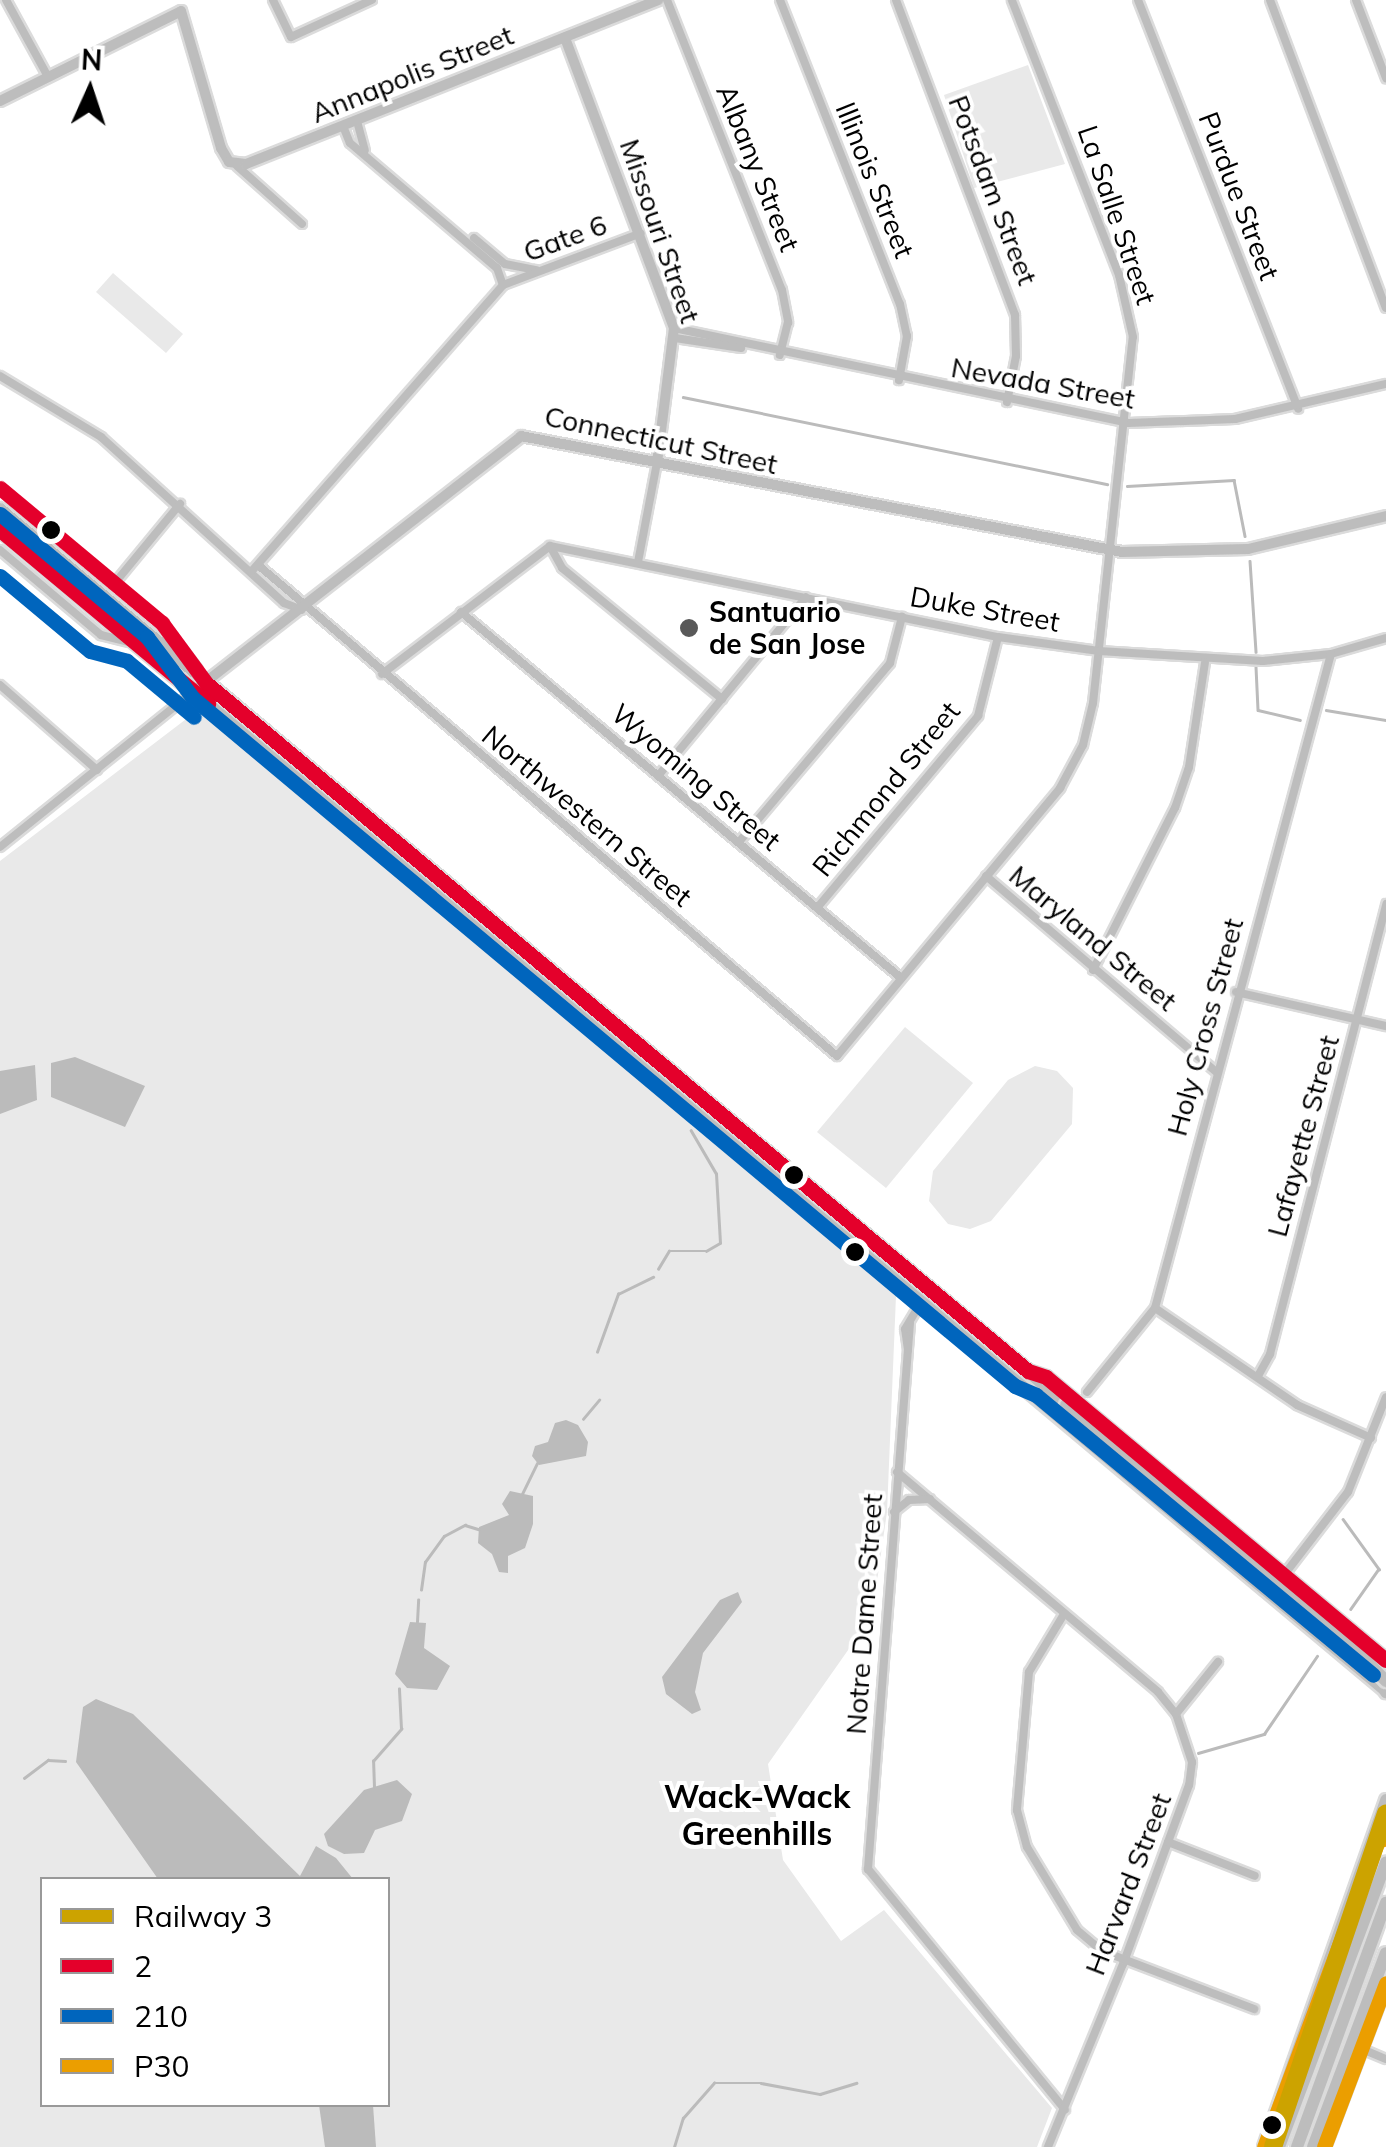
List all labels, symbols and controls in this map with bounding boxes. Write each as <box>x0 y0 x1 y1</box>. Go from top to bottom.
street label: Annapolis Street <box>306 18 518 130</box>
north arrow <box>40 40 140 140</box>
text: N <box>80 42 103 78</box>
street label: Albany Street <box>709 80 807 256</box>
street label: Potsdam Street <box>941 91 1045 289</box>
street label: Illinois Street <box>829 97 921 263</box>
street label: Purdue Street <box>1192 107 1286 285</box>
street label: La Salle Street <box>1071 121 1163 309</box>
street label: Missouri Street <box>613 135 707 327</box>
street label: Gate 6 <box>519 207 611 269</box>
street label: Nevada Street <box>949 350 1137 416</box>
street label: Connecticut Street <box>542 399 780 481</box>
unlabelled marker <box>41 520 61 540</box>
street label: Duke Street <box>908 579 1062 639</box>
place label: Santuario de San Jose <box>709 595 865 661</box>
marker: Santuario de San Jose <box>678 617 700 639</box>
street label: Richmond Street <box>805 695 967 883</box>
street label: Wyoming Street <box>605 697 787 857</box>
street label: Northwestern Street <box>475 719 699 913</box>
street label: Maryland Street <box>1002 858 1184 1018</box>
street label: Holy Cross Street <box>1160 915 1250 1139</box>
street label: Lafayette Street <box>1260 1032 1346 1240</box>
unlabelled marker <box>784 1165 804 1185</box>
unlabelled marker <box>845 1242 865 1262</box>
street label: Notre Dame Street <box>839 1492 889 1736</box>
district label: Wack-Wack Greenhills <box>664 1778 850 1853</box>
street label: Harvard Street <box>1078 1788 1178 1980</box>
legend <box>40 1877 390 2107</box>
text: Railway 3 <box>134 1897 272 1935</box>
text: 2 <box>134 1947 152 1985</box>
text: 210 <box>134 1997 188 2035</box>
text: P30 <box>134 2047 190 2085</box>
unlabelled marker <box>1262 2115 1282 2135</box>

